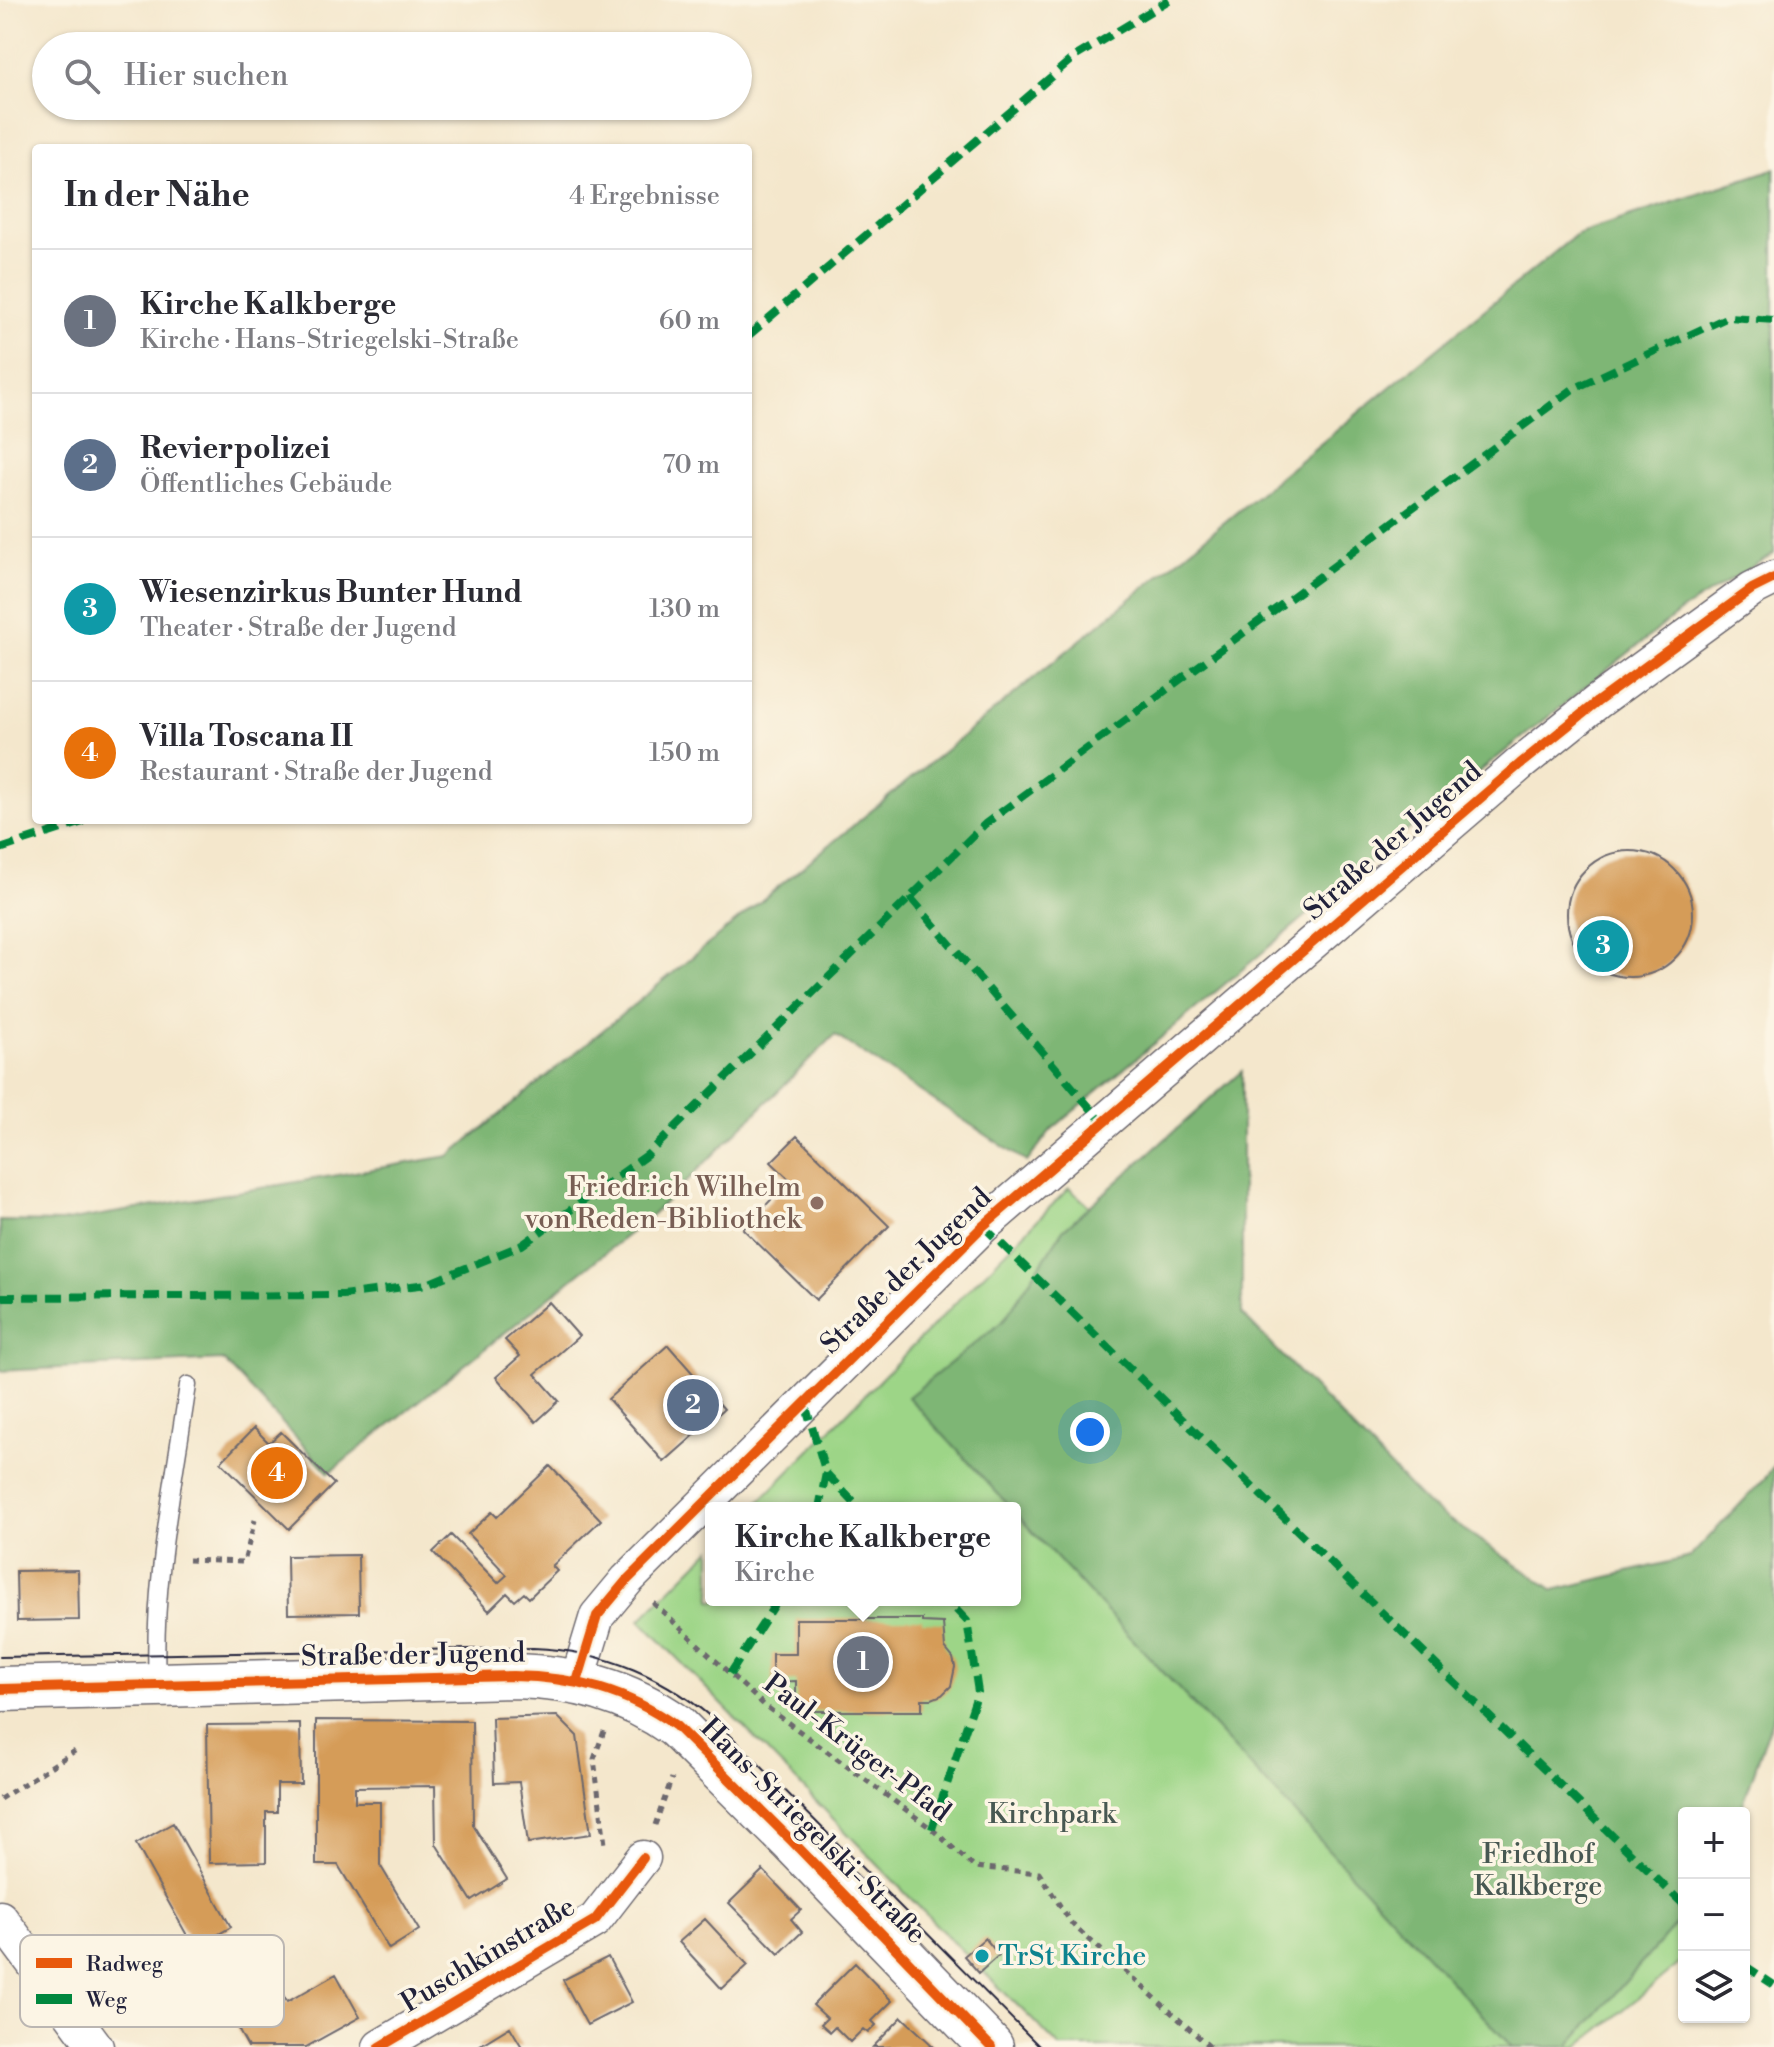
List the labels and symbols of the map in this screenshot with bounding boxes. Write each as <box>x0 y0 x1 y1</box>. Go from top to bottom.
street label: Straße der Jugend <box>1297 754 1489 928</box>
pin: 3 <box>1577 916 1629 976</box>
place label: Friedrich Wilhelm von Reden-Bibliothek <box>524 1170 802 1237</box>
street label: Straße der Jugend <box>813 1180 999 1362</box>
marker: Friedrich Wilhelm von Reden-Bibliothek <box>808 1194 826 1212</box>
pin: 2 <box>667 1375 719 1435</box>
your location <box>1070 1412 1110 1452</box>
pin: 4 <box>251 1443 303 1503</box>
pin: 1 <box>837 1632 889 1692</box>
street label: Straße der Jugend <box>300 1636 526 1674</box>
street label: Paul-Krüger-Pfad <box>756 1666 958 1830</box>
street label: Hans-Striegelski-Straße <box>693 1711 933 1951</box>
park label: Kirchpark <box>988 1797 1118 1832</box>
park label: Friedhof Kalkberge <box>1474 1837 1602 1904</box>
street label: Puschkinstraße <box>394 1889 582 2021</box>
legend <box>20 1935 284 2027</box>
place label: TrSt Kirche <box>998 1939 1147 1974</box>
marker: TrSt Kirche <box>973 1947 991 1965</box>
text: Radweg <box>86 1951 164 1978</box>
text: Weg <box>85 1987 128 2014</box>

